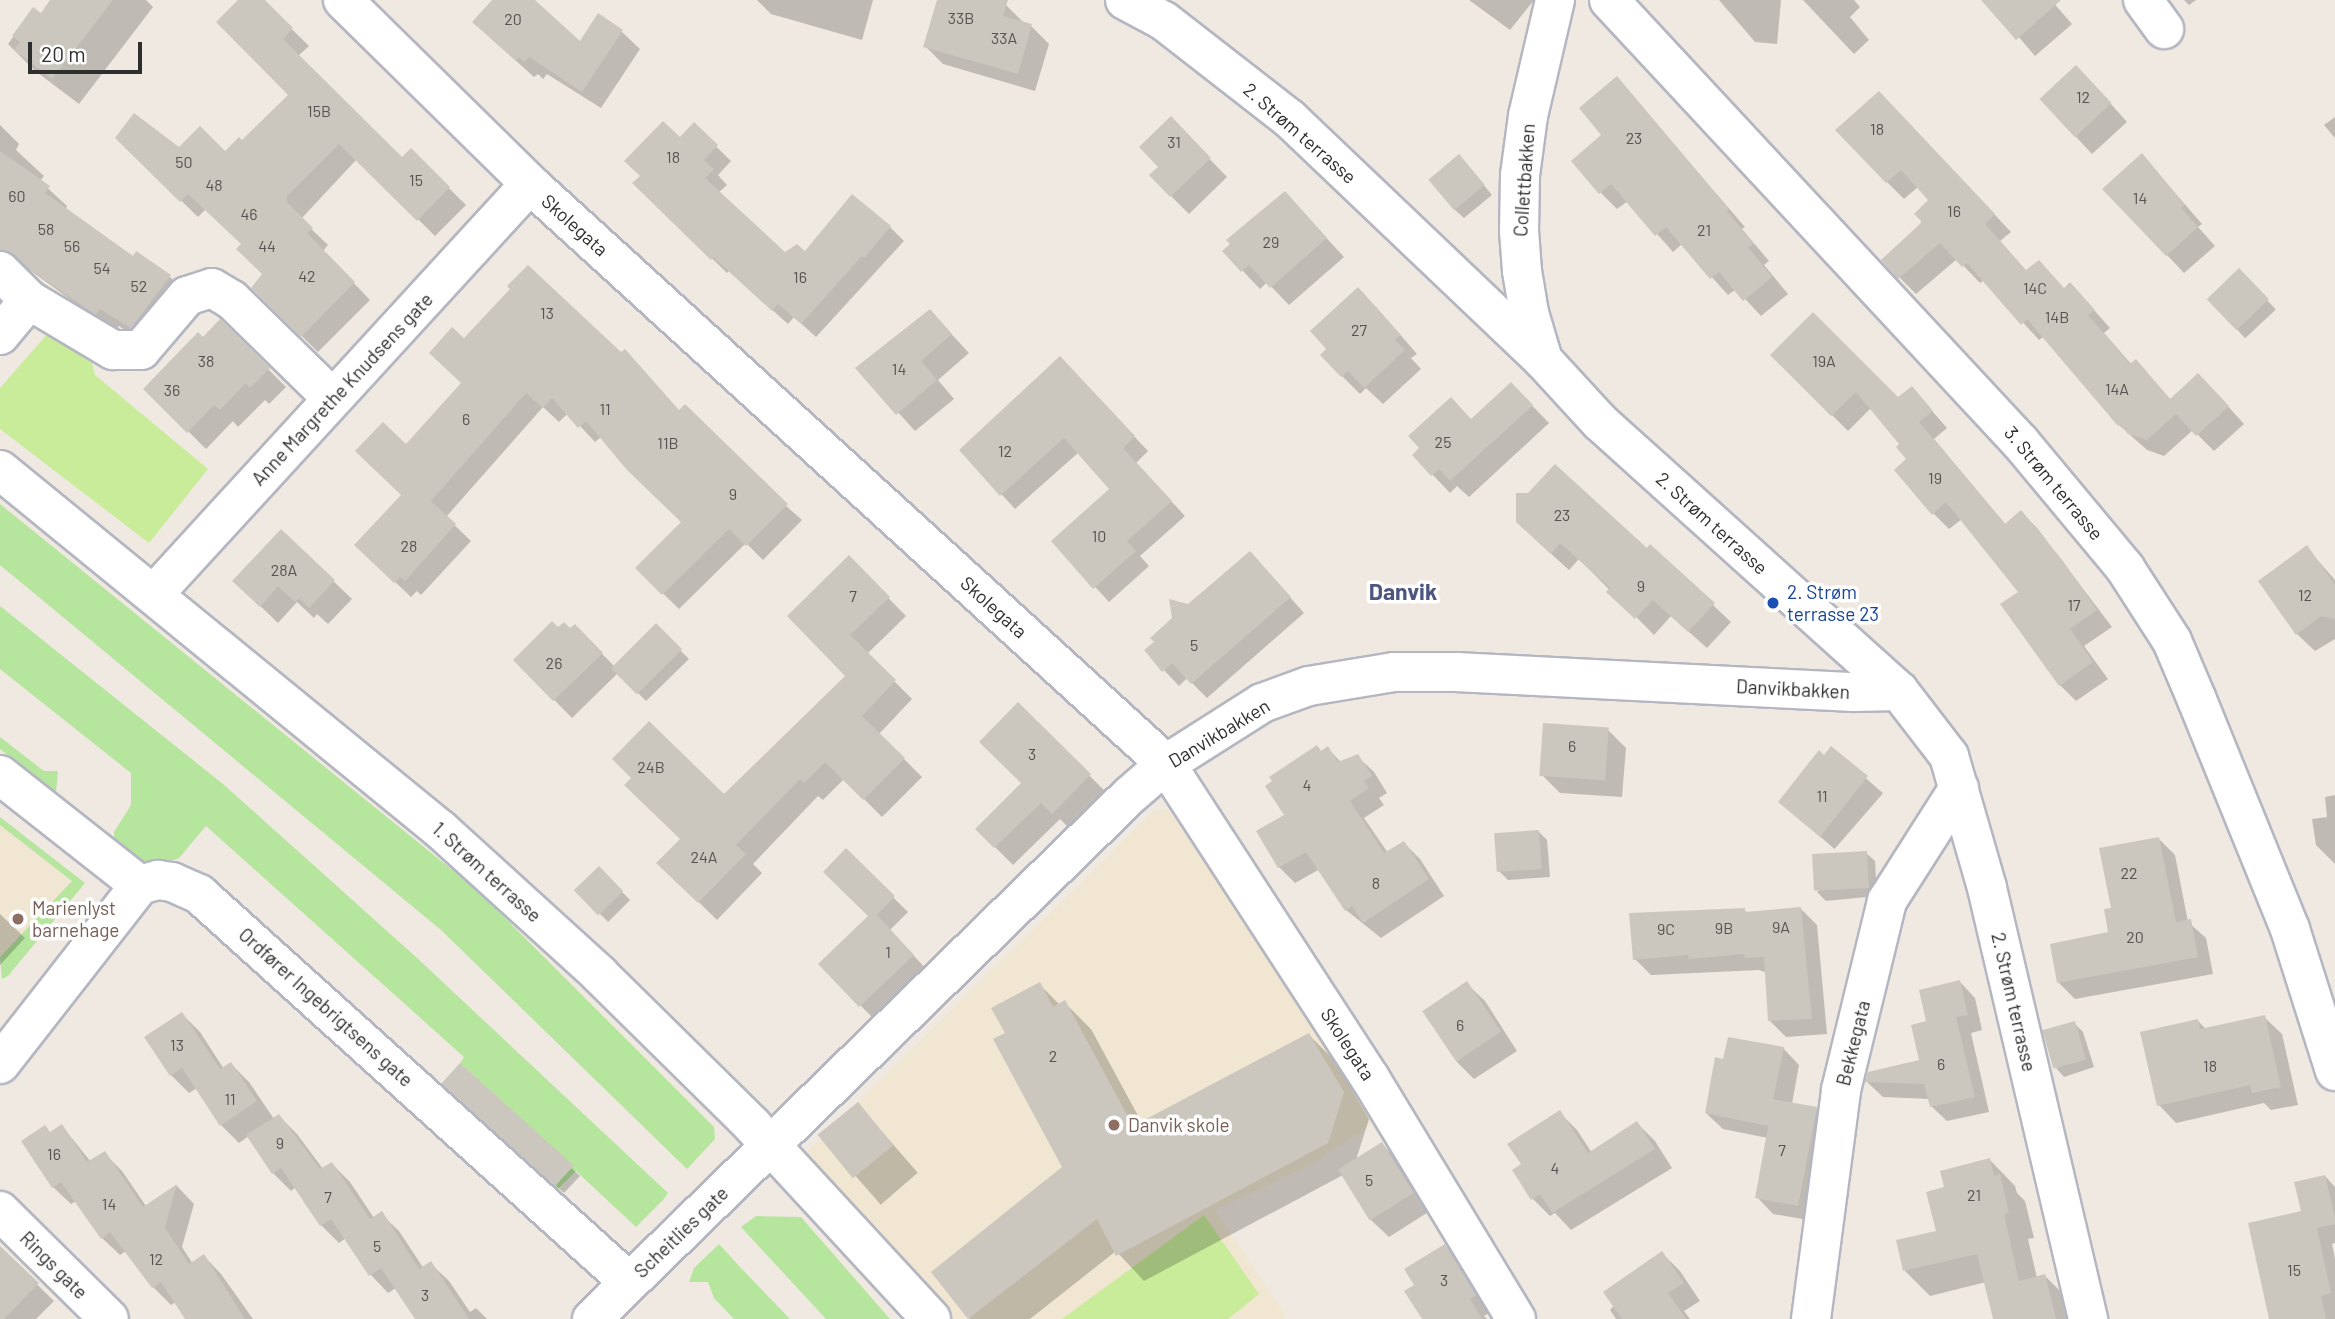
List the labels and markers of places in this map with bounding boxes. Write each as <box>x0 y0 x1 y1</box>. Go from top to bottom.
place label: 2. Strøm terrasse 23 <box>1787 581 1879 625</box>
marker: 2. Strøm terrasse 23 <box>1765 595 1781 611</box>
place label: Marienlyst barnehage <box>32 897 119 941</box>
marker: Marienlyst barnehage <box>10 911 26 927</box>
place label: Danvik skole <box>1128 1114 1230 1136</box>
marker: Danvik skole <box>1106 1117 1122 1133</box>

